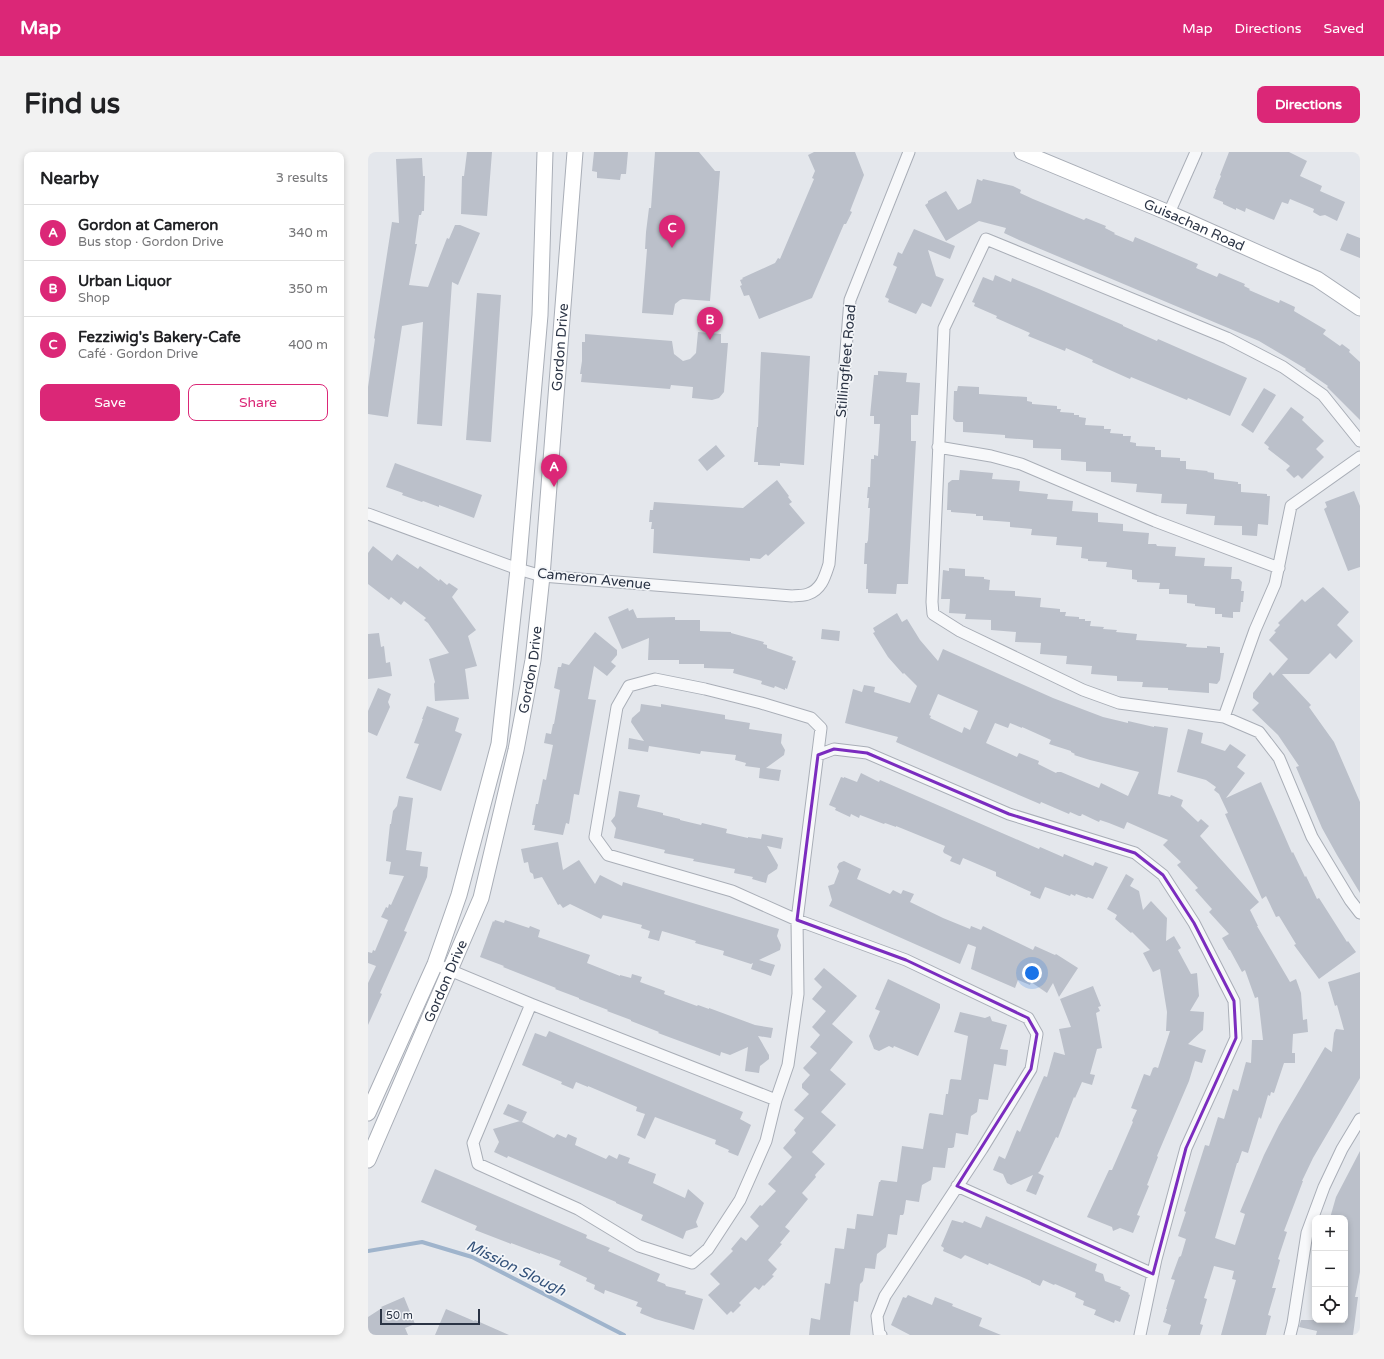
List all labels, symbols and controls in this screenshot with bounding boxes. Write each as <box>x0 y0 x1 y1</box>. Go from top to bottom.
text: Map <box>20 17 61 39</box>
text: Map <box>1182 20 1213 37</box>
text: Directions <box>1235 20 1302 37</box>
text: Saved <box>1324 20 1364 37</box>
button: Directions <box>1257 86 1360 123</box>
text: Find us <box>24 87 120 121</box>
text: Nearby <box>40 168 99 189</box>
text: 3 results <box>276 170 328 186</box>
street label: Guisachan Road <box>1141 195 1247 254</box>
pin: C <box>659 215 685 248</box>
text: Gordon at Cameron <box>78 216 218 234</box>
text: A <box>48 225 58 241</box>
text: 340 m <box>288 225 328 241</box>
text: Bus stop · Gordon Drive <box>78 234 224 250</box>
text: Urban Liquor <box>78 272 172 290</box>
text: B <box>48 281 58 297</box>
text: 350 m <box>288 281 328 297</box>
text: Shop <box>78 290 110 306</box>
street label: Gordon Drive <box>548 302 572 392</box>
street label: Stillingfleet Road <box>833 304 859 418</box>
pin: B <box>697 307 723 340</box>
text: Fezziwig's Bakery-Cafe <box>78 328 241 346</box>
text: C <box>48 337 58 353</box>
text: 400 m <box>288 337 328 353</box>
text: Café · Gordon Drive <box>78 346 198 362</box>
button: Save <box>40 384 180 421</box>
button: Share <box>188 384 328 421</box>
pin: A <box>541 454 567 487</box>
street label: Cameron Avenue <box>536 565 652 593</box>
street label: Gordon Drive <box>515 625 545 715</box>
street label: Gordon Drive <box>420 937 471 1025</box>
your location <box>1022 963 1042 983</box>
map controls <box>1312 1215 1348 1323</box>
button: + <box>1312 1215 1348 1251</box>
water label: Mission Slough <box>463 1236 569 1300</box>
button: − <box>1312 1251 1348 1287</box>
button: locate <box>1312 1287 1348 1323</box>
scale bar <box>380 1307 480 1326</box>
text: 50 m <box>386 1309 413 1322</box>

